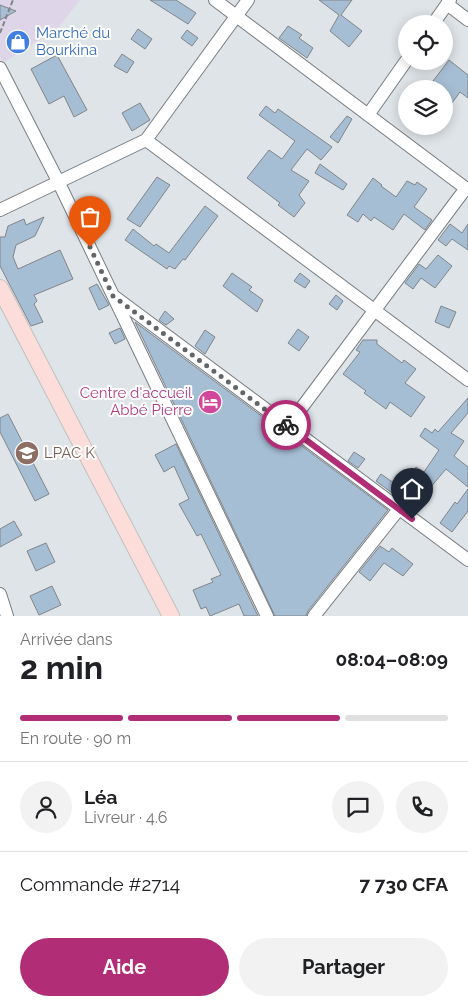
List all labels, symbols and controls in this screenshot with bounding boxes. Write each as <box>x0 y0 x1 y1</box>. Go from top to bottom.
map controls <box>398 15 453 135</box>
button: locate <box>398 15 453 70</box>
place label: Marché du Bourkina <box>36 24 110 59</box>
shop icon: Marché du Bourkina <box>5 29 31 55</box>
button: layers <box>398 80 453 135</box>
pin <box>69 196 111 247</box>
icon: bag <box>76 203 104 231</box>
place label: Centre d'accueil Abbé Pierre <box>80 384 193 419</box>
hotel icon: Centre d'accueil Abbé Pierre <box>197 389 223 415</box>
courier <box>261 400 311 450</box>
icon: bike <box>272 411 300 439</box>
school or university icon: LPAC K <box>14 440 40 466</box>
place label: LPAC K <box>44 444 95 462</box>
pin <box>391 468 433 519</box>
icon: home <box>398 475 426 503</box>
text: Arrivée dans <box>20 630 112 649</box>
text: 08:04–08:09 <box>336 648 448 670</box>
text: 2 min <box>20 649 103 686</box>
text: En route · 90 m <box>20 729 131 748</box>
button: person <box>20 781 72 833</box>
button: chat <box>332 781 384 833</box>
button: phone <box>396 781 448 833</box>
text: Léa <box>84 786 117 808</box>
text: Livreur · 4.6 <box>84 808 167 827</box>
text: Commande #2714 <box>20 873 180 895</box>
text: 7 730 CFA <box>360 873 448 895</box>
button: Aide <box>20 938 229 996</box>
button: Partager <box>239 938 448 996</box>

